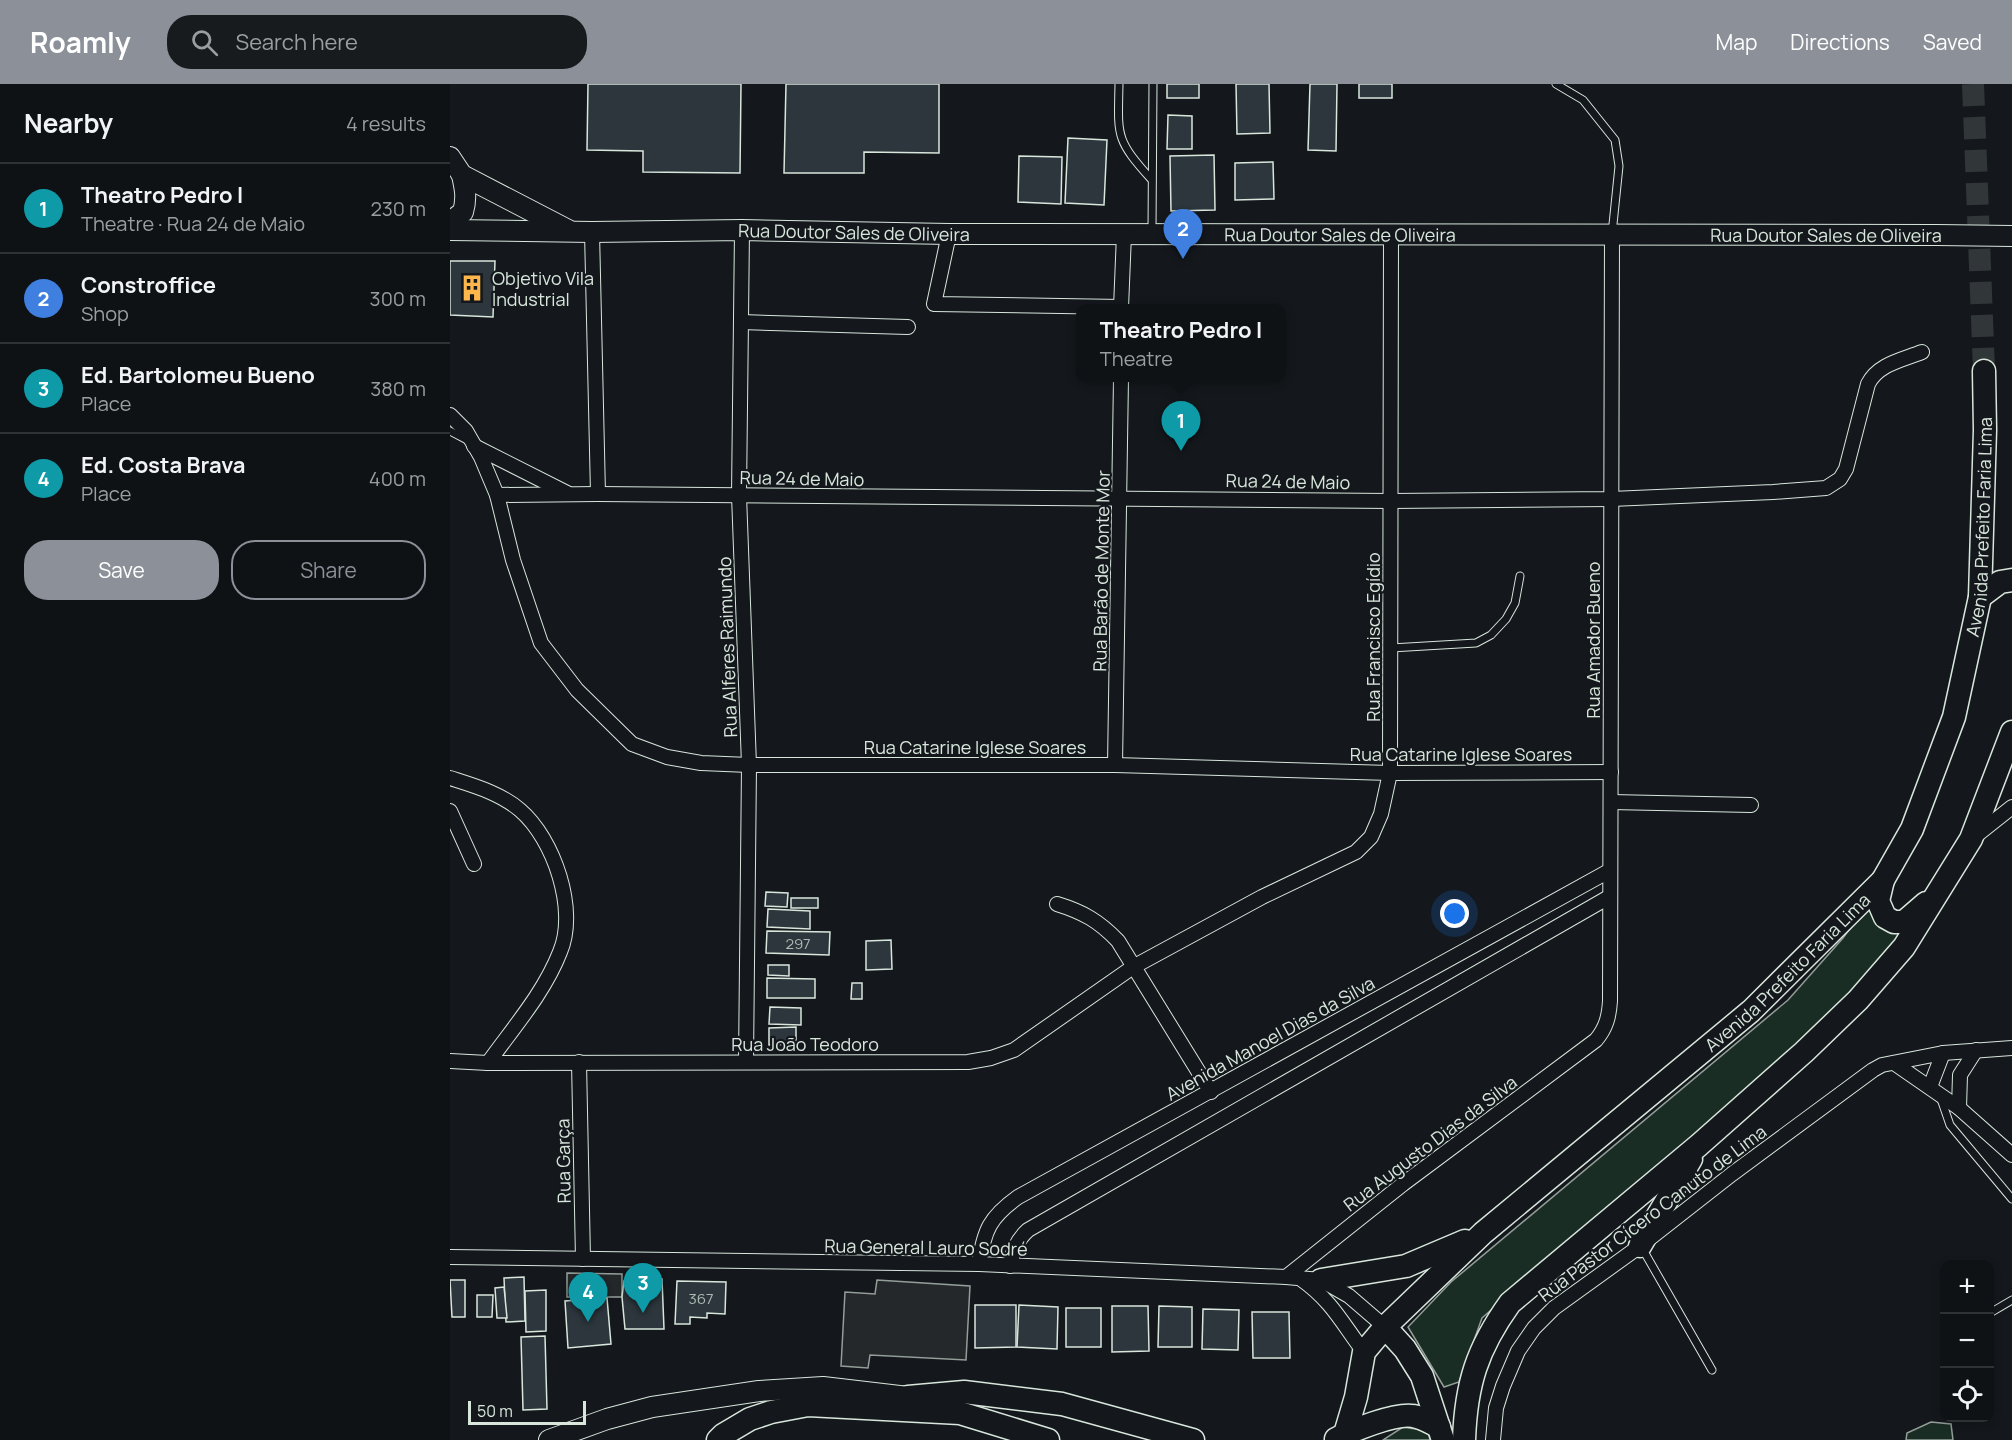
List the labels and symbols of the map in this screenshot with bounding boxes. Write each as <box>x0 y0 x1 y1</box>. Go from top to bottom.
pin: 2 <box>1164 210 1202 259</box>
street label: Rua Doutor Sales de Oliveira <box>738 218 970 246</box>
street label: Rua Doutor Sales de Oliveira <box>1224 222 1456 247</box>
street label: Rua Doutor Sales de Oliveira <box>1710 223 1942 247</box>
place label: Objetivo Vila Industrial <box>492 266 594 311</box>
building icon: Objetivo Vila Industrial <box>457 273 487 303</box>
pin: 1 <box>1162 402 1200 451</box>
street label: Avenida Prefeito Faria Lima <box>1960 417 1997 639</box>
street label: Rua 24 de Maio <box>740 465 864 491</box>
street label: Rua 24 de Maio <box>1226 468 1350 494</box>
street label: Rua Barão de Monte Mor <box>1087 470 1115 672</box>
street label: Rua Francisco Egídio <box>1361 552 1385 722</box>
street label: Rua Alferes Raimundo <box>712 556 742 738</box>
street label: Rua Amador Bueno <box>1581 562 1605 718</box>
street label: Rua Catarine Iglese Soares <box>864 735 1086 759</box>
street label: Rua Catarine Iglese Soares <box>1350 742 1572 766</box>
street label: Avenida Prefeito Faria Lima <box>1699 888 1875 1057</box>
your location <box>1440 899 1469 928</box>
house number: 297 <box>785 933 811 954</box>
street label: Avenida Manoel Dias da Silva <box>1161 970 1379 1106</box>
street label: Rua João Teodoro <box>731 1032 879 1056</box>
street label: Rua Augusto Dias da Silva <box>1338 1070 1522 1216</box>
street label: Rua Garça <box>550 1119 576 1203</box>
street label: Rua Pastor Cícero Canuto de Lima <box>1533 1119 1771 1307</box>
street label: Rua General Lauro Sodré <box>824 1233 1028 1261</box>
pin: 3 <box>624 1264 662 1313</box>
pin: 4 <box>568 1272 608 1322</box>
house number: 367 <box>688 1288 714 1309</box>
scale bar <box>468 1398 586 1426</box>

